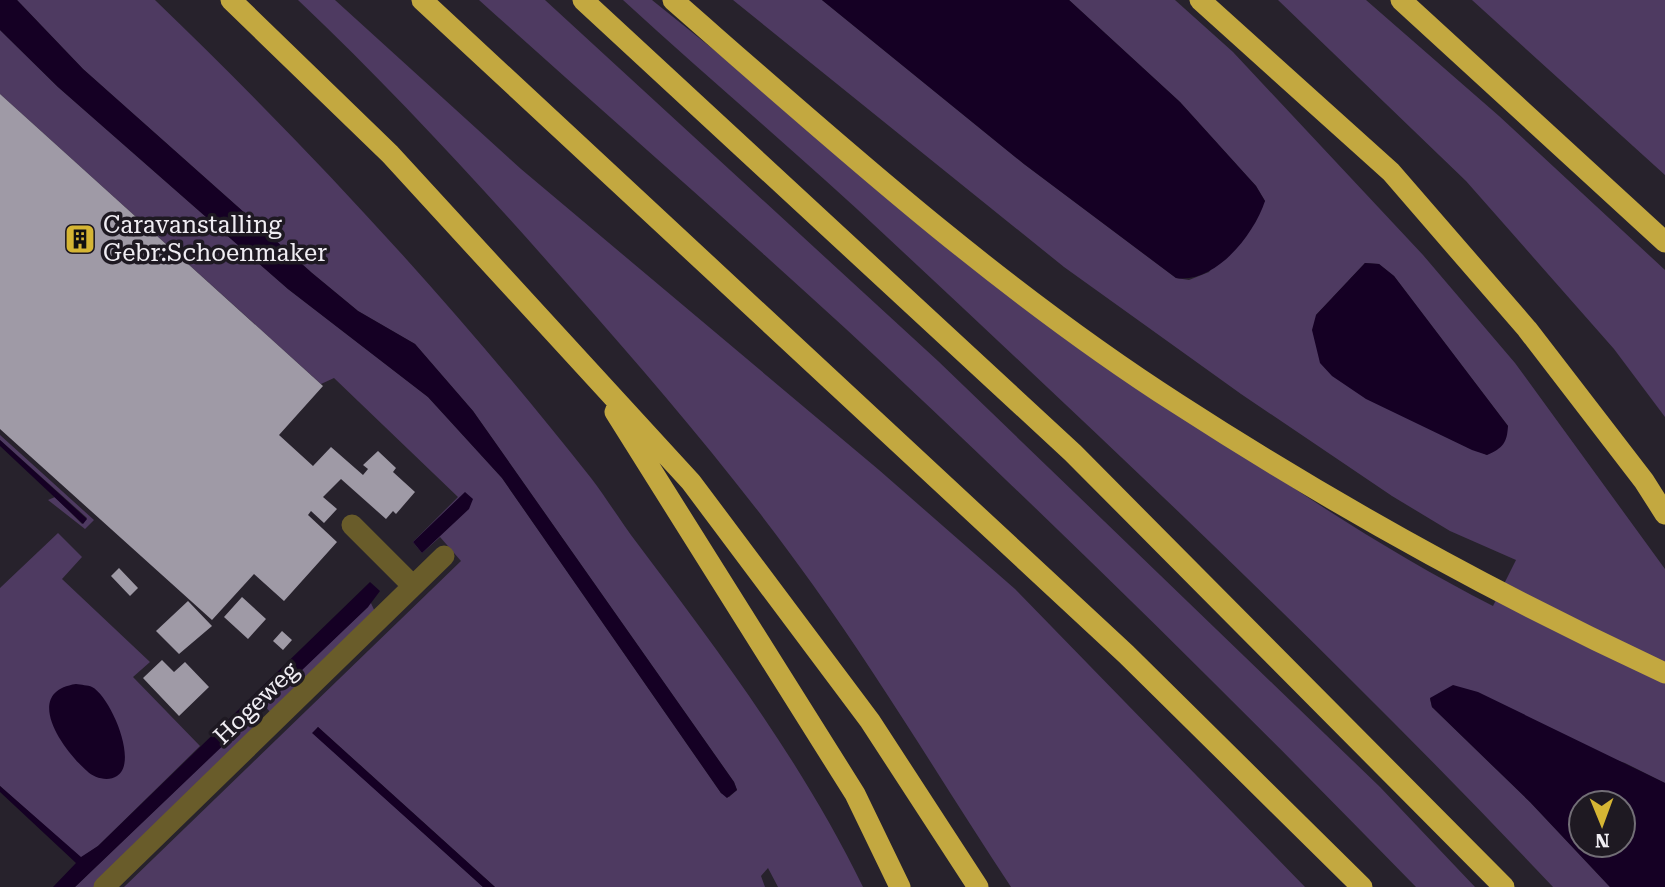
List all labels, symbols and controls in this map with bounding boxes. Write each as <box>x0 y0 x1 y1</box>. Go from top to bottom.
place label: Caravanstalling Gebr:Schoenmaker <box>103 211 327 267</box>
building icon: Caravanstalling Gebr:Schoenmaker <box>63 222 97 256</box>
street label: Hogeweg <box>208 656 304 750</box>
north arrow <box>1567 789 1637 859</box>
text: N <box>1594 829 1610 852</box>

